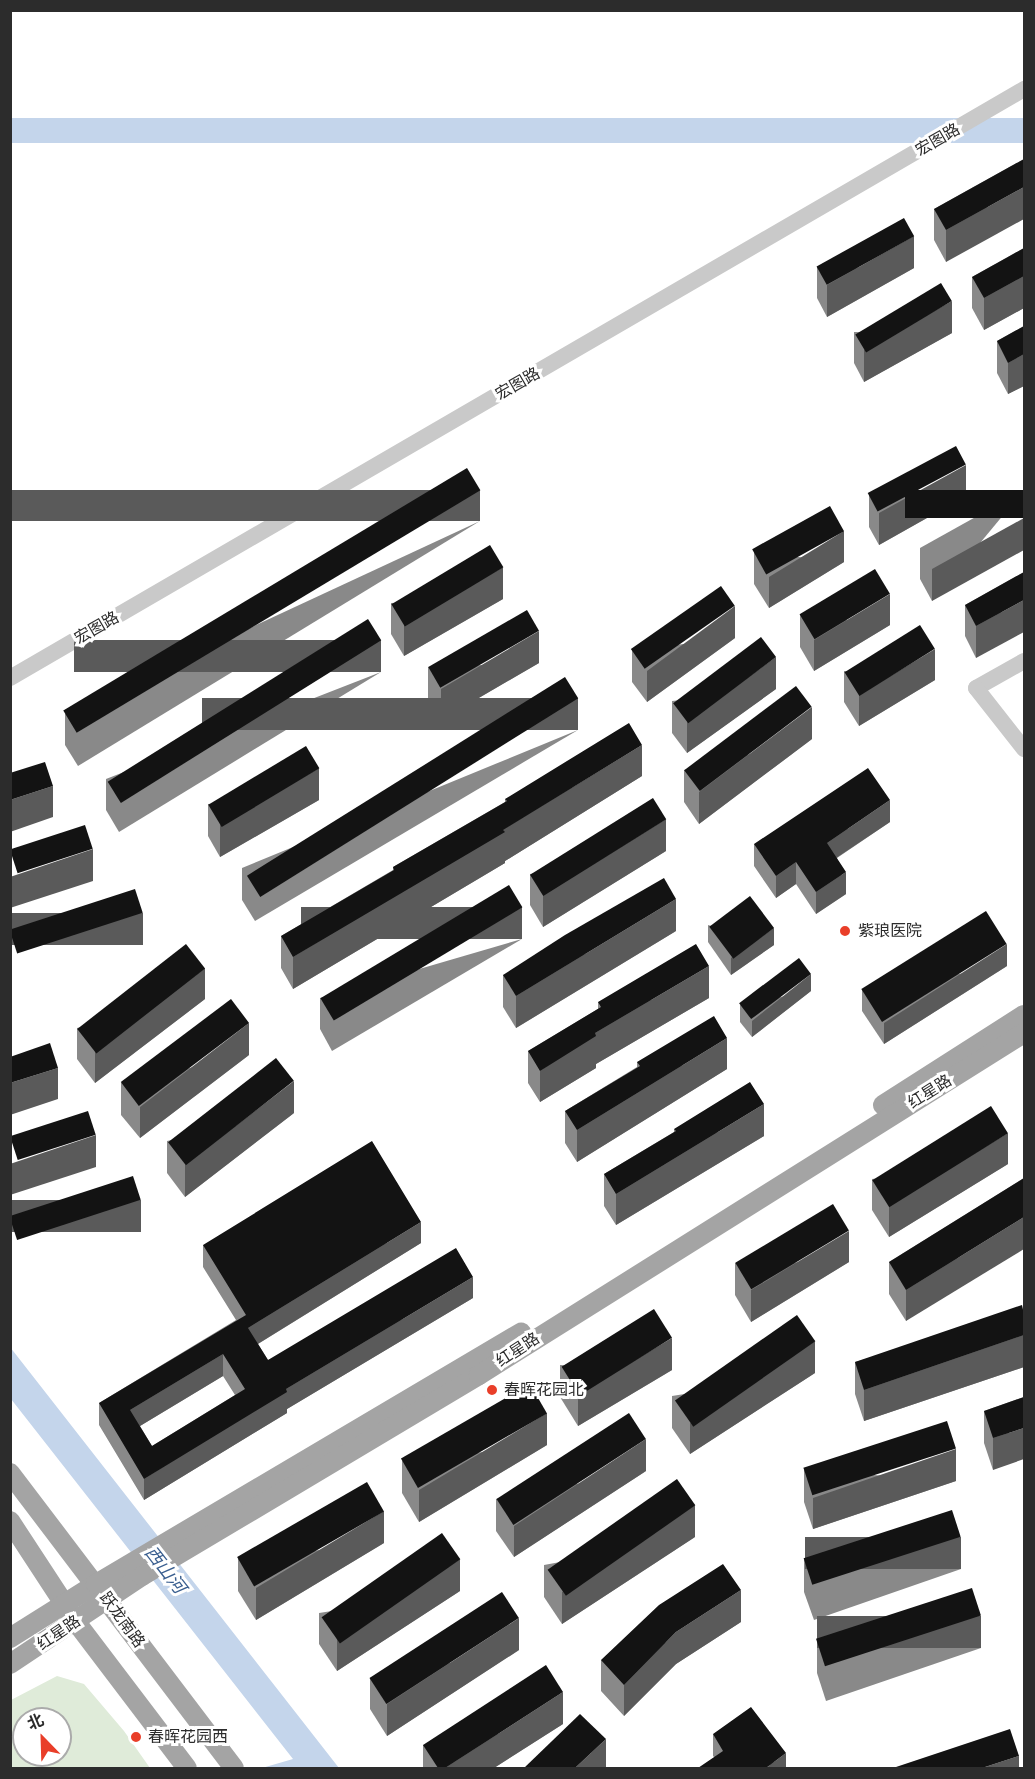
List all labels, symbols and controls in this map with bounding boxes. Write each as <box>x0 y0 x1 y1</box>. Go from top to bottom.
street label: 宏图路 <box>912 120 964 160</box>
street label: 宏图路 <box>492 364 544 404</box>
street label: 宏图路 <box>71 608 123 648</box>
place label: 紫琅医院 <box>858 921 922 941</box>
marker: 紫琅医院 <box>836 922 854 940</box>
street label: 红星路 <box>905 1071 955 1113</box>
street label: 红星路 <box>493 1329 543 1371</box>
place label: 春晖花园北 <box>504 1380 584 1400</box>
marker: 春晖花园北 <box>485 1383 499 1397</box>
water label: 西山河 <box>140 1542 190 1598</box>
street label: 跃龙南路 <box>95 1588 149 1652</box>
street label: 红星路 <box>34 1612 84 1654</box>
north arrow <box>12 1707 72 1767</box>
text: 北 <box>24 1710 47 1734</box>
place label: 春晖花园西 <box>148 1727 228 1747</box>
marker: 春晖花园西 <box>129 1730 143 1744</box>

